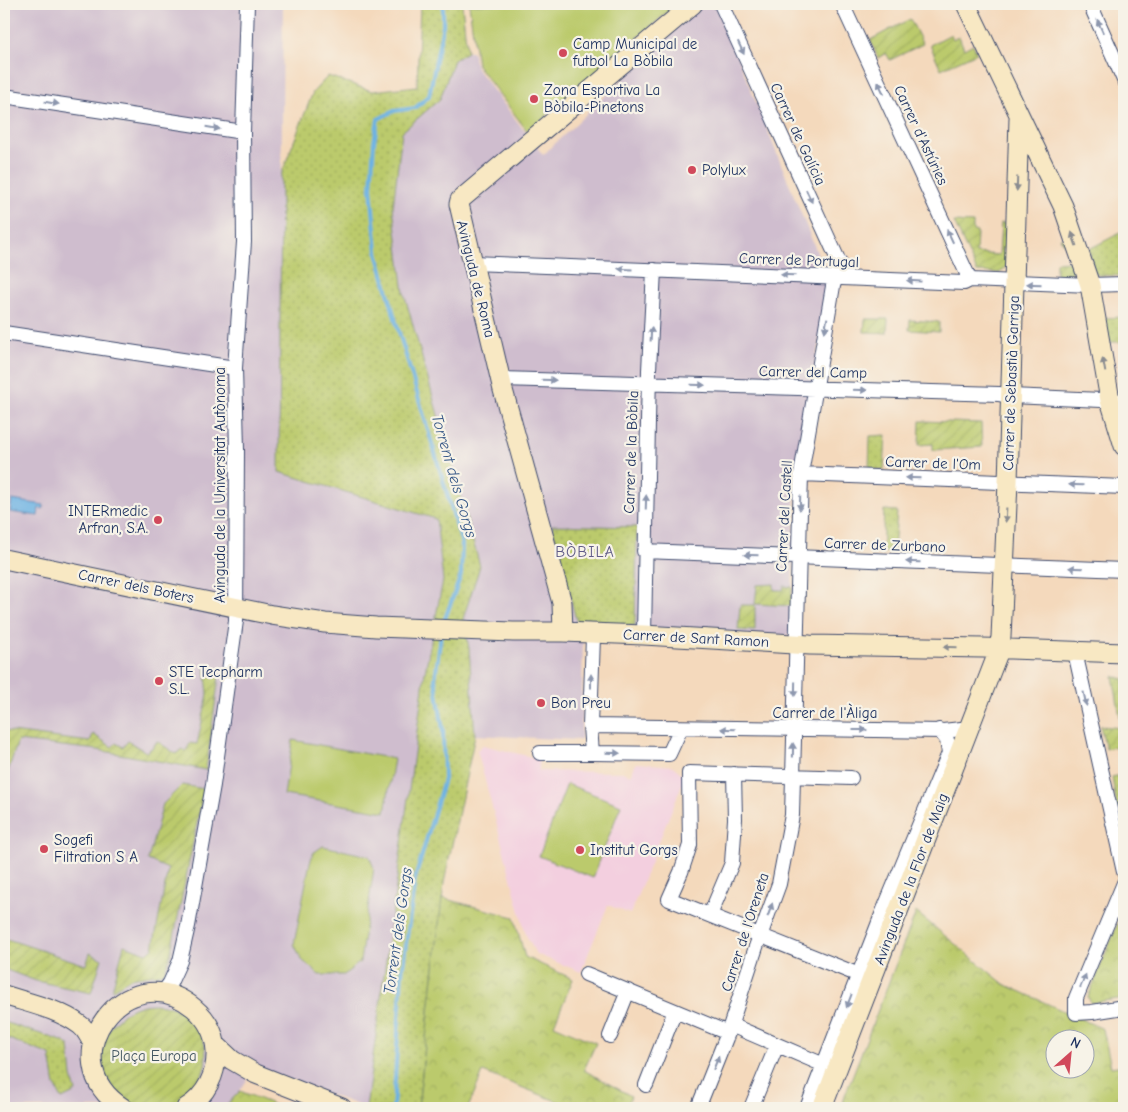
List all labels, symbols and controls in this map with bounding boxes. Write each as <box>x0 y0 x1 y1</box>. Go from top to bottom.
one-way arrow <box>1095 19 1103 33</box>
place label: Camp Municipal de futbol La Bòbila <box>572 35 698 70</box>
one-way arrow <box>738 41 746 55</box>
marker: Camp Municipal de futbol La Bòbila <box>557 47 569 59</box>
street label: Carrer de Galícia <box>766 80 830 188</box>
place label: Zona Esportiva La Bòbila-Pinetons <box>544 81 660 116</box>
one-way arrow <box>877 81 885 95</box>
street label: Carrer d'Astúries <box>890 82 952 188</box>
marker: Zona Esportiva La Bòbila-Pinetons <box>528 93 540 105</box>
one-way arrow <box>44 100 60 108</box>
one-way arrow <box>205 124 221 132</box>
place label: Polylux <box>702 161 747 179</box>
marker: Polylux <box>686 164 698 176</box>
one-way arrow <box>1013 176 1021 192</box>
one-way arrow <box>805 189 813 203</box>
street label: Avinguda de Roma <box>453 218 499 340</box>
one-way arrow <box>946 228 954 243</box>
one-way arrow <box>1070 231 1078 246</box>
street label: Carrer de Portugal <box>739 249 859 271</box>
one-way arrow <box>617 265 633 273</box>
one-way arrow <box>780 271 796 279</box>
one-way arrow <box>905 276 921 284</box>
one-way arrow <box>1026 279 1042 287</box>
street label: Carrer de Sebastià Garriga <box>999 295 1023 471</box>
one-way arrow <box>822 318 830 334</box>
one-way arrow <box>647 326 655 342</box>
one-way arrow <box>1099 356 1107 372</box>
street label: Carrer del Camp <box>759 362 867 382</box>
street label: Avinguda de la Universitat Autònoma <box>211 367 229 603</box>
one-way arrow <box>541 376 557 384</box>
one-way arrow <box>690 381 706 389</box>
one-way arrow <box>852 386 868 394</box>
street label: Carrer de la Bòbila <box>620 390 642 514</box>
water label: Torrent dels Gorgs <box>428 412 480 540</box>
street label: Carrer de l'Om <box>885 452 981 474</box>
street label: Carrer del Castell <box>772 460 796 572</box>
one-way arrow <box>905 474 921 482</box>
one-way arrow <box>1067 480 1083 488</box>
one-way arrow <box>642 494 650 510</box>
one-way arrow <box>795 495 803 511</box>
place label: INTERmedic Arfran, S.A. <box>68 502 148 537</box>
one-way arrow <box>1002 507 1010 523</box>
marker: INTERmedic Arfran, S.A. <box>152 514 164 526</box>
street label: Carrer de Zurbano <box>824 534 946 556</box>
district label: BÒBILA <box>555 542 615 561</box>
one-way arrow <box>743 551 759 559</box>
one-way arrow <box>905 558 921 566</box>
one-way arrow <box>1067 564 1083 572</box>
street label: Carrer dels Boters <box>77 565 195 607</box>
street label: Carrer de Sant Ramon <box>622 625 770 651</box>
one-way arrow <box>942 643 958 651</box>
place label: STE Tecpharm S.L. <box>169 663 263 698</box>
one-way arrow <box>588 673 596 689</box>
marker: STE Tecpharm S.L. <box>153 675 165 687</box>
one-way arrow <box>790 681 798 697</box>
one-way arrow <box>1082 692 1090 708</box>
place label: Bon Preu <box>551 694 611 712</box>
marker: Bon Preu <box>535 697 547 709</box>
street label: Carrer de l'Àliga <box>773 703 877 722</box>
one-way arrow <box>720 724 736 732</box>
one-way arrow <box>853 726 869 734</box>
one-way arrow <box>790 742 798 758</box>
one-way arrow <box>606 750 622 758</box>
street label: Avinguda de la Flor de Maig <box>870 791 952 967</box>
place label: Sogefi Filtration S A <box>54 831 138 866</box>
place label: Institut Gorgs <box>590 841 678 859</box>
marker: Sogefi Filtration S A <box>38 843 50 855</box>
marker: Institut Gorgs <box>574 844 586 856</box>
water label: Torrent dels Gorgs <box>380 866 416 995</box>
street label: Carrer de l'Oreneta <box>717 870 773 994</box>
one-way arrow <box>766 902 774 917</box>
one-way arrow <box>1080 974 1088 988</box>
one-way arrow <box>844 994 852 1008</box>
north arrow <box>1046 1030 1096 1080</box>
text: N <box>1068 1033 1084 1053</box>
park label: Plaça Europa <box>111 1047 197 1065</box>
one-way arrow <box>712 1055 720 1070</box>

